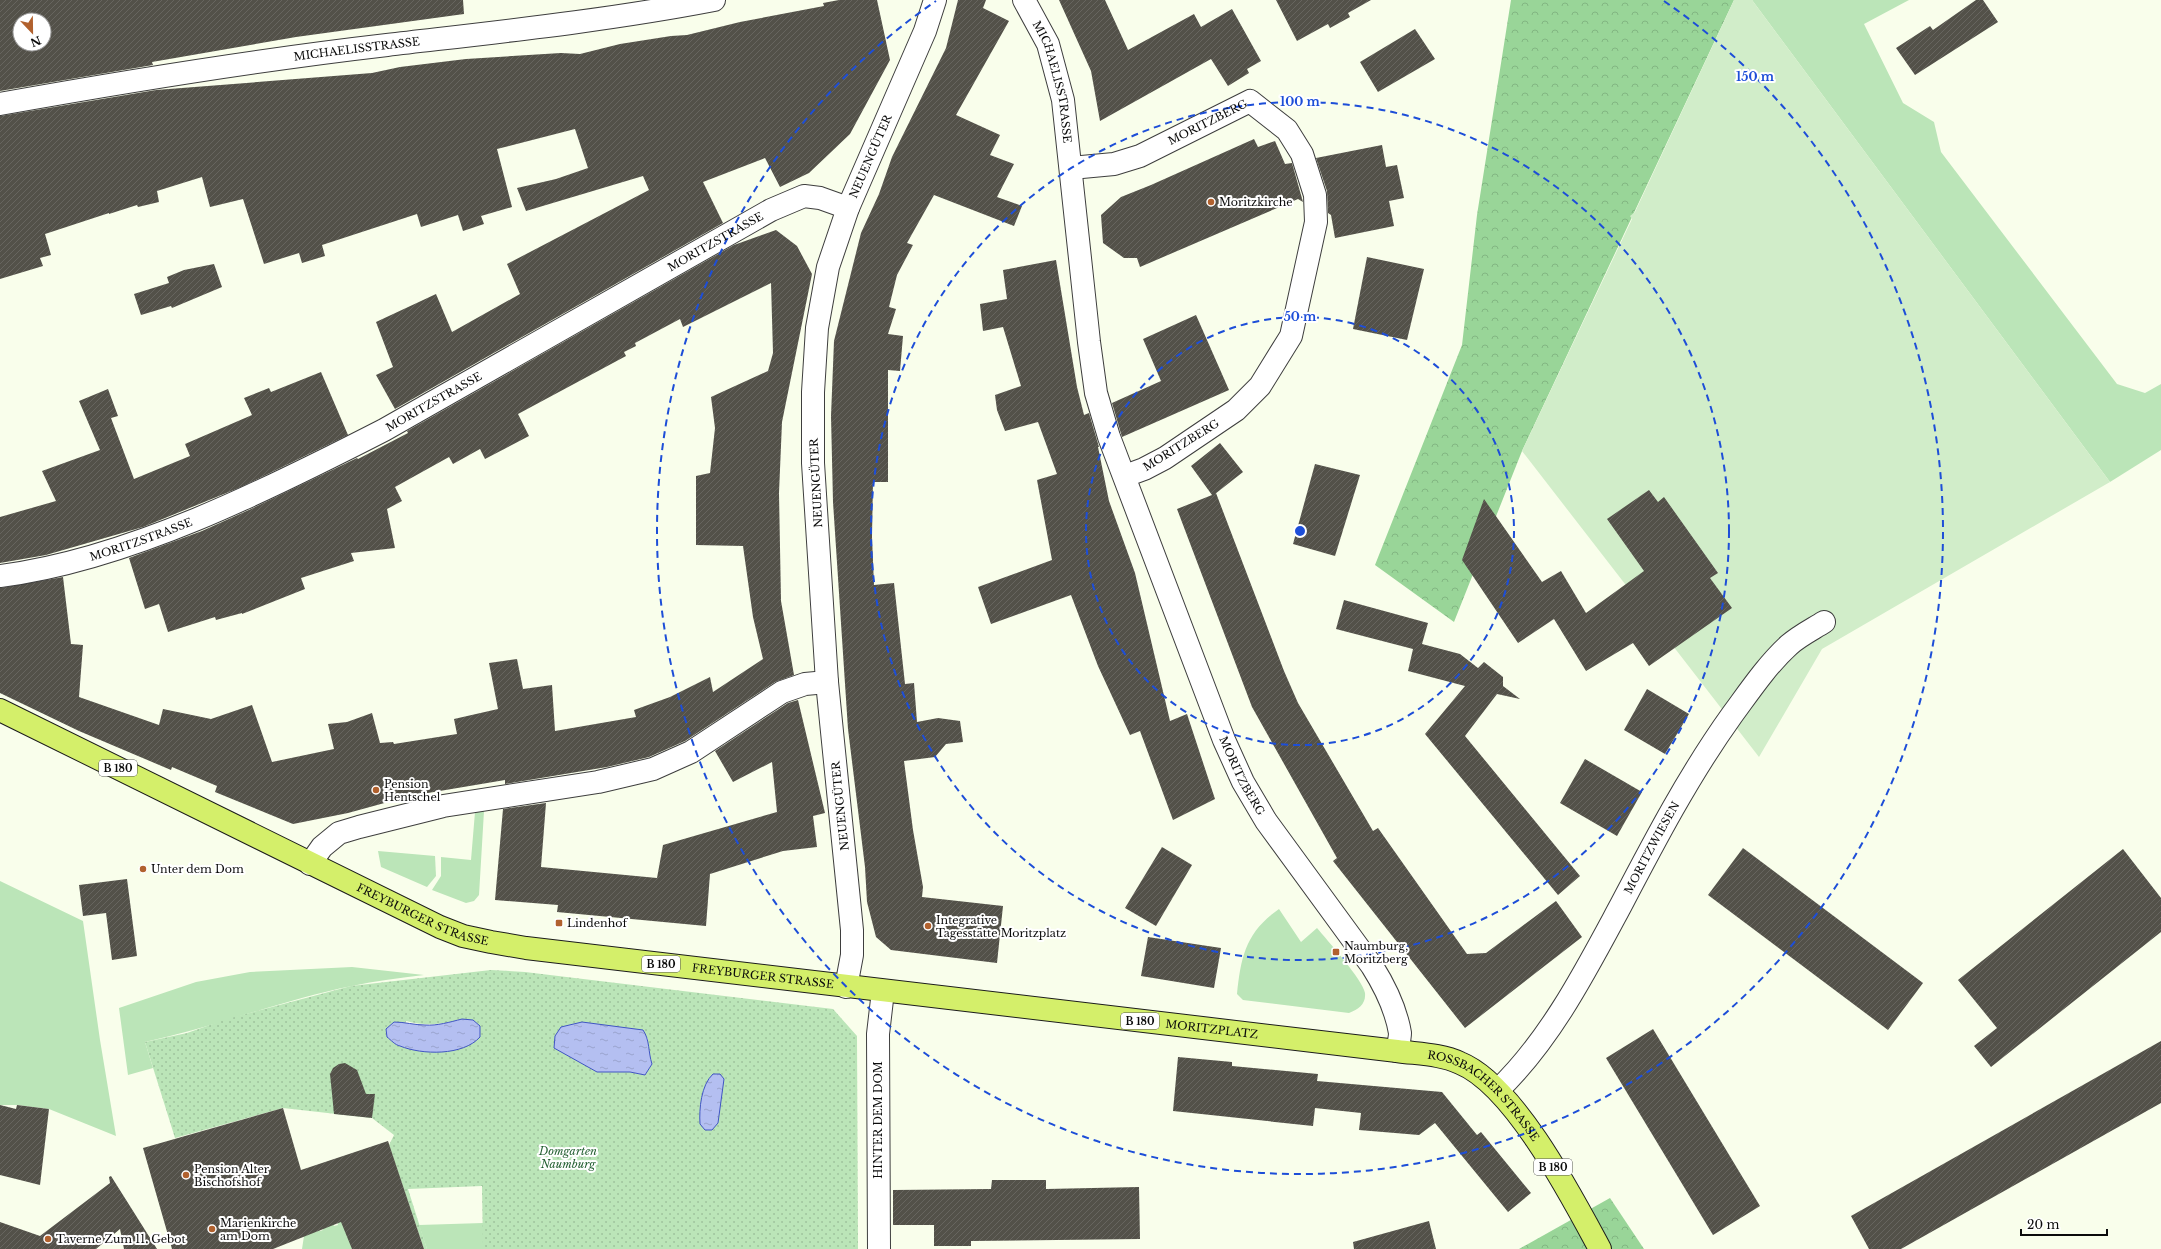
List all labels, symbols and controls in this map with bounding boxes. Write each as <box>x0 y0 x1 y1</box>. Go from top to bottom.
north arrow <box>12 12 52 52</box>
street label: MICHAELISSTRASSE <box>1030 18 1075 144</box>
text: N <box>28 33 43 50</box>
street label: MICHAELISSTRASSE <box>293 34 421 64</box>
text: 150 m <box>1736 69 1775 84</box>
text: 100 m <box>1280 94 1321 109</box>
street label: MORITZBERG <box>1166 96 1250 148</box>
street label: NEUENGÜTER <box>846 112 895 200</box>
place label: Moritzkirche <box>1219 195 1293 209</box>
marker: Moritzkirche <box>1206 197 1216 207</box>
street label: MORITZSTRASSE <box>665 209 766 274</box>
text: 50 m <box>1284 309 1317 324</box>
street label: MORITZSTRASSE <box>383 369 484 435</box>
street label: MORITZBERG <box>1140 416 1222 474</box>
street label: NEUENGÜTER <box>807 438 825 528</box>
street label: MORITZSTRASSE <box>88 515 194 564</box>
centre of rings <box>1293 524 1307 538</box>
street label: MORITZBERG <box>1216 734 1268 818</box>
road number: B 180 <box>99 760 137 776</box>
street label: NEUENGÜTER <box>828 760 852 851</box>
place label: Pension Hentschel <box>384 777 441 804</box>
marker: Pension Hentschel <box>371 785 381 795</box>
street label: MORITZWIESEN <box>1621 799 1682 896</box>
place label: Unter dem Dom <box>151 862 244 876</box>
marker: Unter dem Dom <box>138 864 148 874</box>
street label: FREYBURGER STRASSE <box>354 880 490 948</box>
place label: Integrative Tagesstätte Moritzplatz <box>936 913 1066 940</box>
place label: Lindenhof <box>567 916 628 930</box>
marker: Lindenhof <box>554 918 564 928</box>
marker: Integrative Tagesstätte Moritzplatz <box>923 921 933 931</box>
place label: Naumburg, Moritzberg <box>1344 939 1408 966</box>
marker: Naumburg, Moritzberg <box>1331 947 1341 957</box>
road number: B 180 <box>642 956 680 972</box>
street label: FREYBURGER STRASSE <box>691 961 835 991</box>
road number: B 180 <box>1121 1013 1159 1029</box>
street label: MORITZPLATZ <box>1165 1017 1259 1042</box>
street label: ROSSBACHER STRASSE <box>1427 1048 1542 1144</box>
street label: HINTER DEM DOM <box>871 1061 885 1179</box>
park label: Domgarten Naumburg <box>538 1144 597 1171</box>
road number: B 180 <box>1534 1159 1572 1175</box>
place label: Pension Alter Bischofshof <box>194 1162 270 1189</box>
marker: Pension Alter Bischofshof <box>181 1170 191 1180</box>
scale bar <box>2021 1211 2107 1237</box>
place label: Marienkirche am Dom <box>220 1216 296 1243</box>
text: 20 m <box>2027 1217 2059 1232</box>
marker: Marienkirche am Dom <box>207 1224 217 1234</box>
place label: Taverne Zum 11. Gebot <box>56 1232 186 1246</box>
marker: Taverne Zum 11. Gebot <box>43 1234 53 1244</box>

